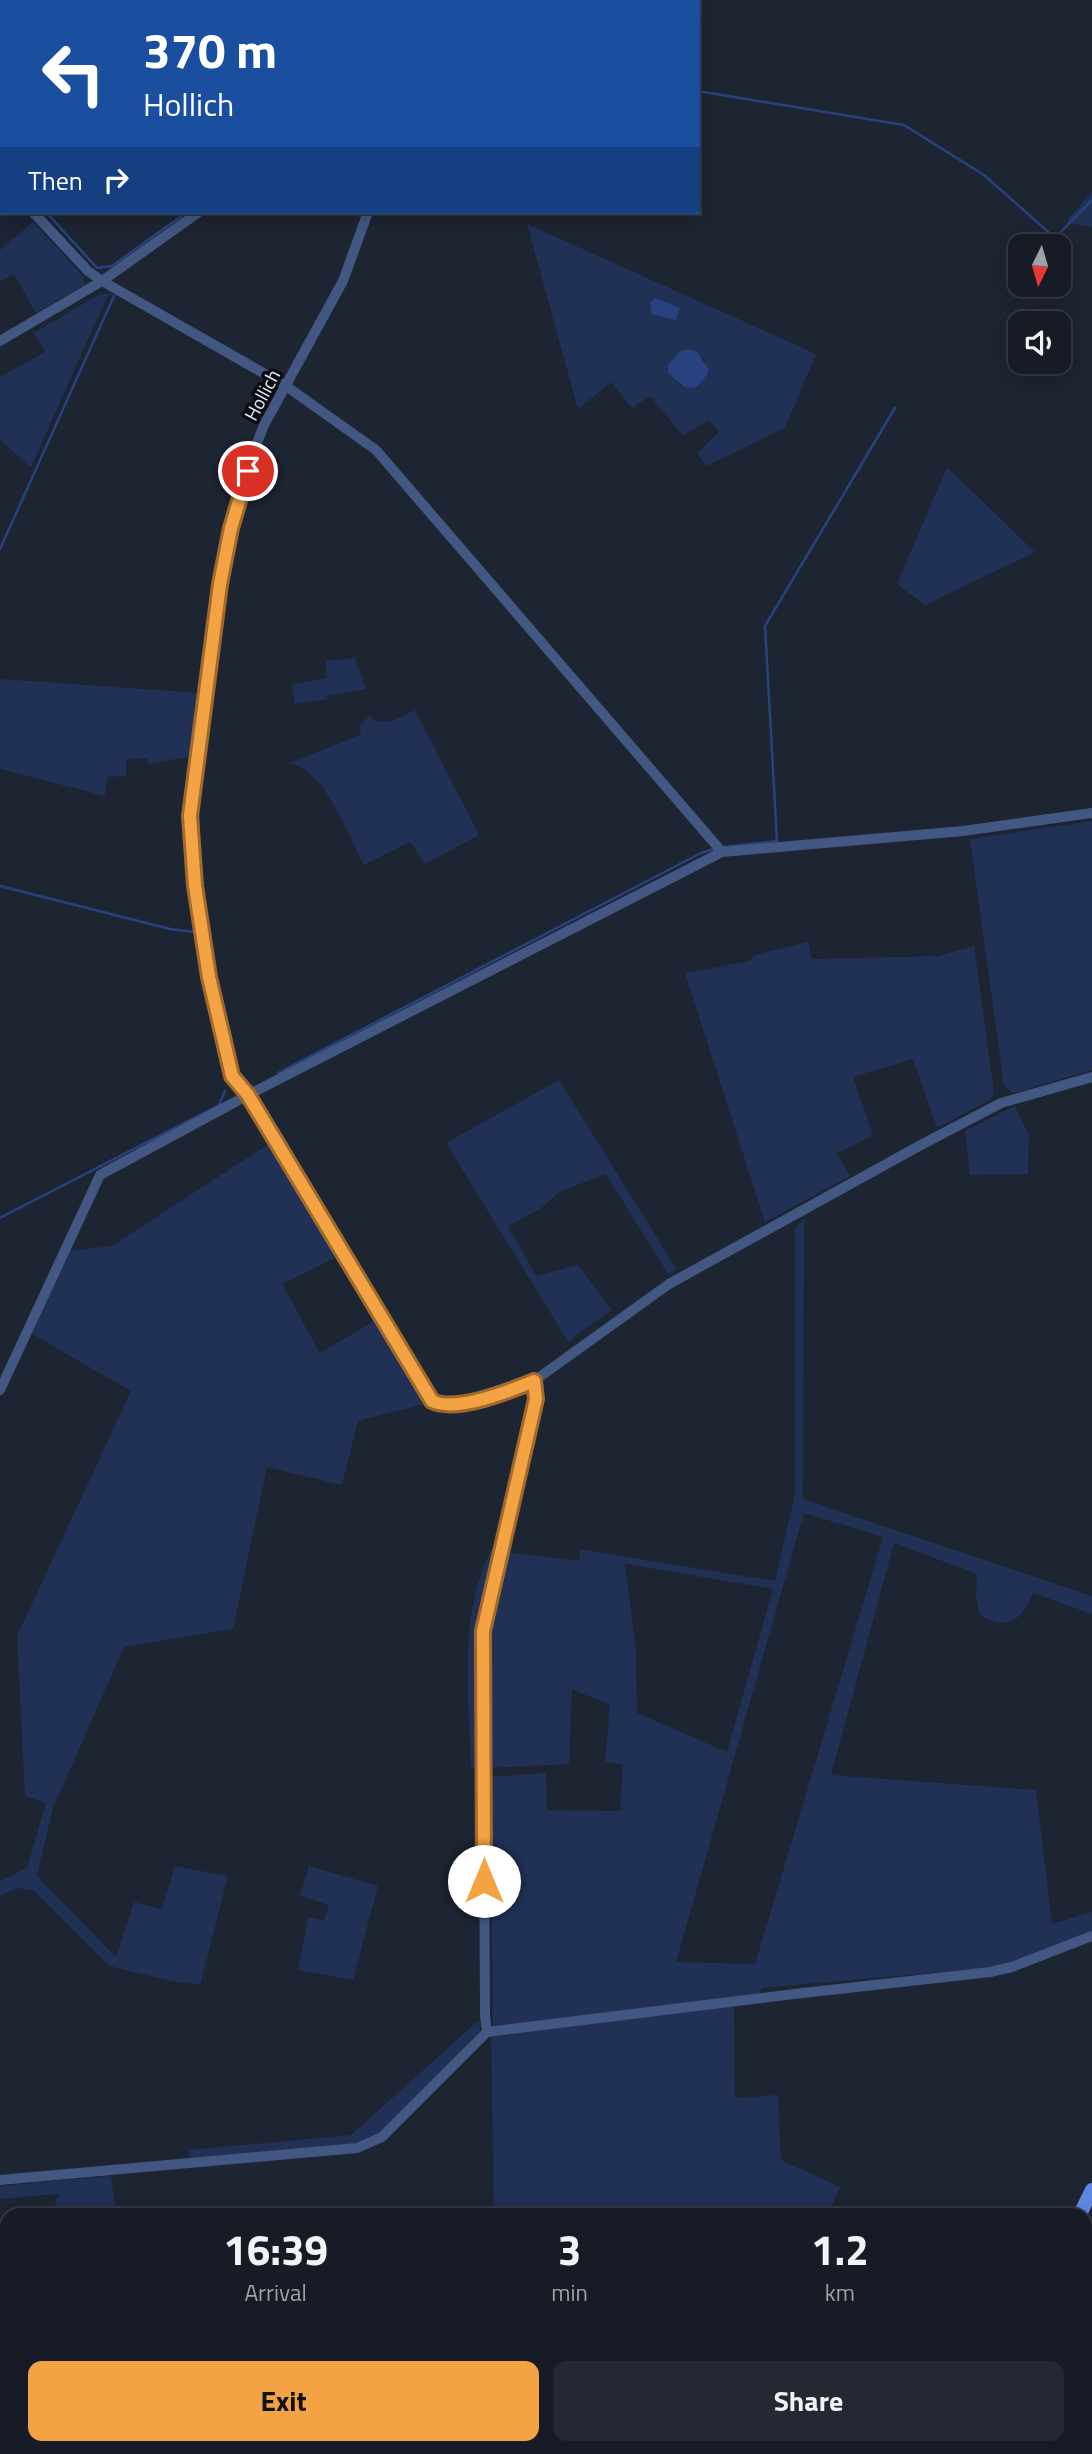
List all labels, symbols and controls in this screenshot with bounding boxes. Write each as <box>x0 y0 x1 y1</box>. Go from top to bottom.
text: 370 m <box>143 12 277 87</box>
icon: left <box>28 28 119 119</box>
text: Hollich <box>143 80 234 128</box>
text: Then <box>28 161 83 200</box>
icon: right <box>97 161 135 199</box>
north arrow <box>1008 234 1071 298</box>
map controls <box>1008 234 1071 374</box>
button: sound <box>1008 311 1071 374</box>
street label: Hollich <box>236 364 287 426</box>
pin <box>218 441 278 501</box>
icon: arrive <box>229 452 267 490</box>
position arrow <box>447 1844 521 1918</box>
text: 16:39 <box>223 2217 328 2281</box>
text: 3 <box>558 2217 581 2281</box>
text: 1.2 <box>811 2217 869 2281</box>
text: Arrival <box>244 2275 307 2310</box>
text: min <box>551 2275 588 2310</box>
text: km <box>825 2275 855 2310</box>
button: Exit <box>28 2361 539 2441</box>
button: Share <box>553 2361 1064 2441</box>

